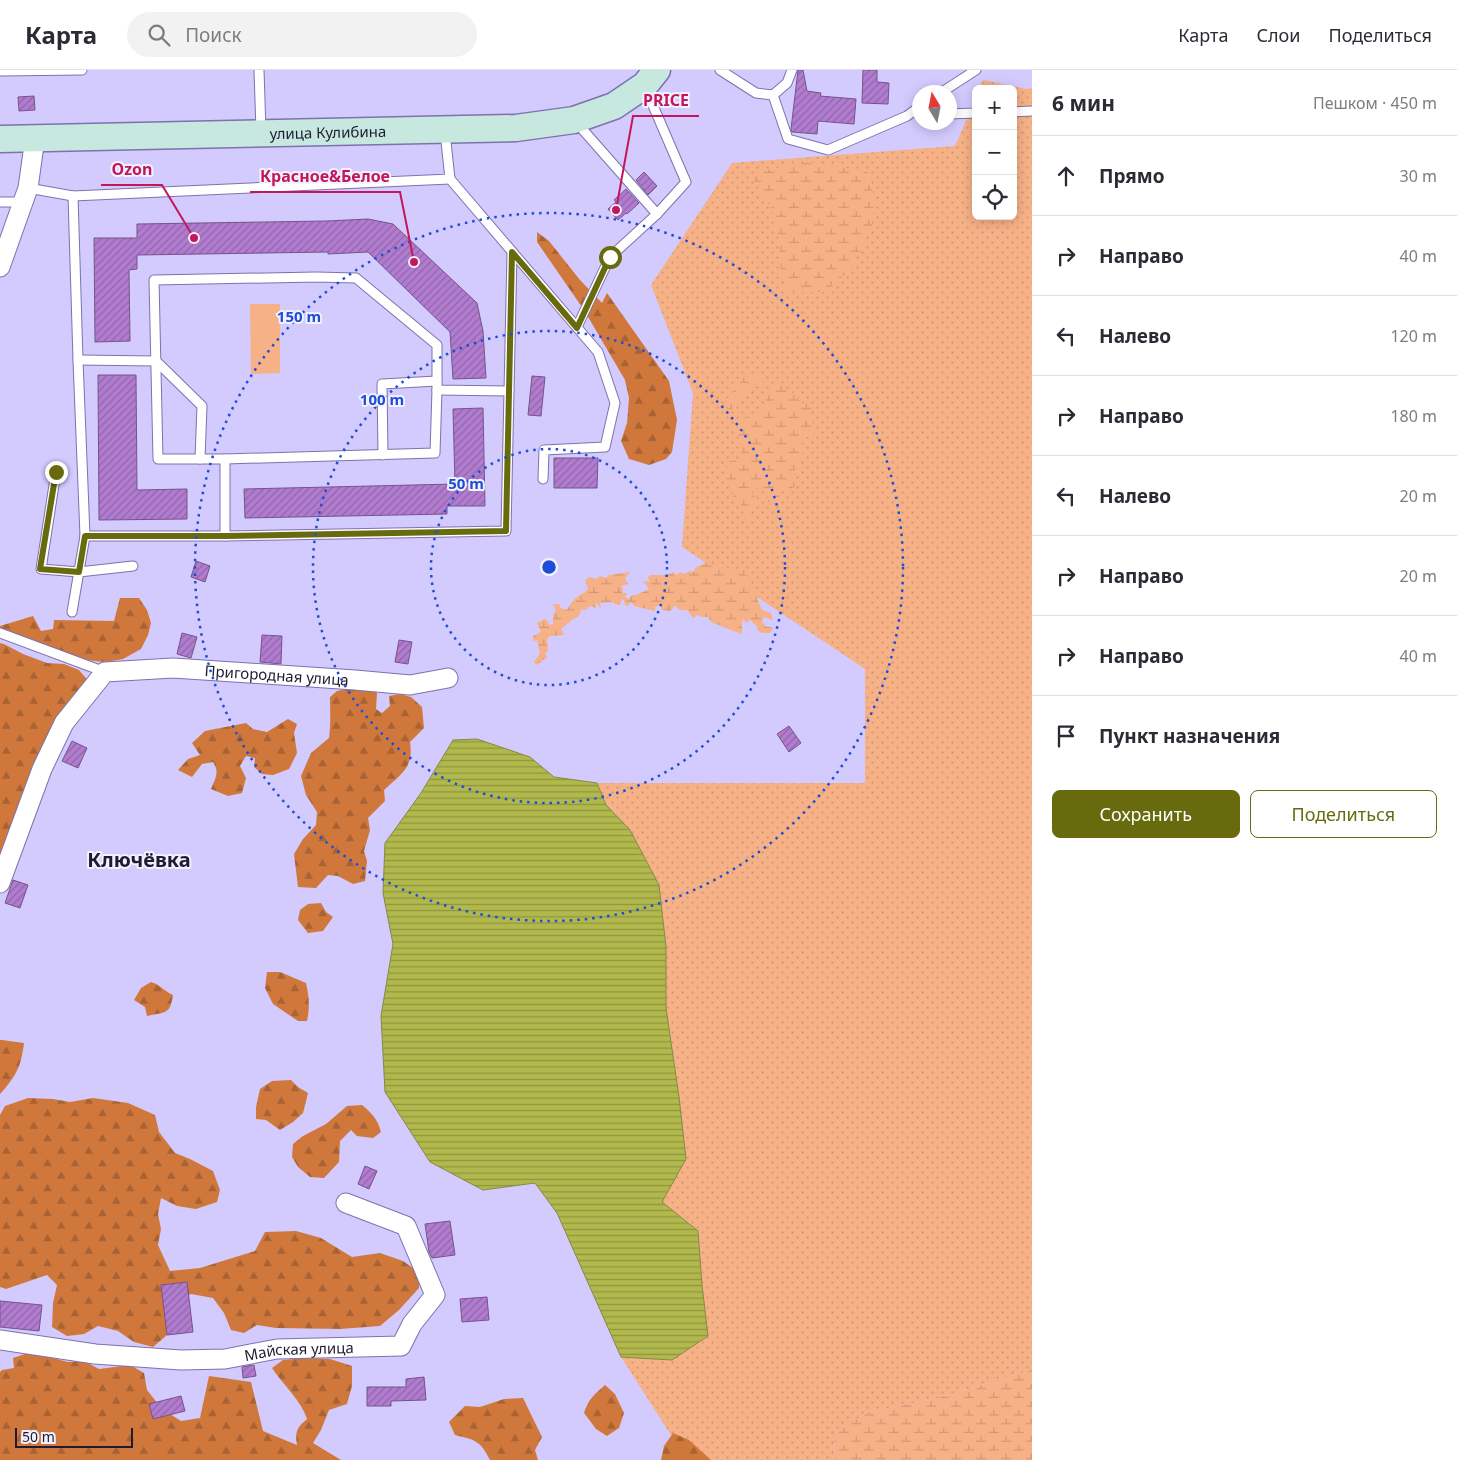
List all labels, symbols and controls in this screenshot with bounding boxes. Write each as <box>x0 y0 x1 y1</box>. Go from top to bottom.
search box <box>127 12 477 57</box>
text: Карта <box>25 18 97 51</box>
icon: search <box>145 21 173 49</box>
text: Поиск <box>185 22 242 48</box>
text: Карта <box>1178 23 1228 47</box>
text: Слои <box>1256 23 1300 47</box>
text: Поделиться <box>1328 23 1432 47</box>
callout: PRICE <box>633 85 699 116</box>
north arrow <box>912 85 957 130</box>
map controls <box>972 85 1017 220</box>
button: + <box>972 85 1017 130</box>
text: PRICE <box>643 89 689 111</box>
text: 6 мин <box>1052 89 1115 117</box>
text: Пешком · 450 m <box>1313 92 1437 114</box>
street label: улица Кулибина <box>269 121 386 143</box>
button: − <box>972 130 1017 175</box>
callout: Ozon <box>101 154 162 185</box>
text: Ozon <box>112 158 152 180</box>
callout: Красное&Белое <box>250 161 400 192</box>
icon: ahead <box>1052 162 1080 190</box>
text: Прямо <box>1099 163 1165 189</box>
text: Красное&Белое <box>260 165 390 187</box>
text: 30 m <box>1400 165 1437 187</box>
button: locate <box>972 175 1017 220</box>
icon: right <box>1052 242 1080 270</box>
text: Направо <box>1099 243 1184 269</box>
text: 40 m <box>1400 245 1437 267</box>
route start <box>599 246 622 269</box>
text: 150 m <box>277 306 321 326</box>
icon: left <box>1052 322 1080 350</box>
text: Налево <box>1099 323 1171 349</box>
text: 120 m <box>1390 325 1437 347</box>
text: 100 m <box>360 389 404 409</box>
icon: right <box>1052 402 1080 430</box>
text: Направо <box>1099 403 1184 429</box>
text: 180 m <box>1390 405 1437 427</box>
route end <box>45 461 68 484</box>
text: 50 m <box>448 473 484 493</box>
icon: left <box>1052 482 1080 510</box>
text: Налево <box>1099 483 1171 509</box>
text: 20 m <box>1400 485 1437 507</box>
centre of rings <box>540 558 558 576</box>
icon: right <box>1052 562 1080 590</box>
text: Направо <box>1099 563 1184 589</box>
text: 20 m <box>1400 565 1437 587</box>
icon: right <box>1052 642 1080 670</box>
text: Направо <box>1099 643 1184 669</box>
text: 40 m <box>1400 645 1437 667</box>
street label: Пригородная улица <box>204 660 349 690</box>
icon: arrive <box>1052 722 1080 750</box>
text: Пункт назначения <box>1099 723 1280 749</box>
button: Сохранить <box>1052 790 1240 838</box>
button: Поделиться <box>1250 790 1437 838</box>
district label: Ключёвка <box>87 846 191 873</box>
street label: Майская улица <box>243 1337 354 1365</box>
scale bar <box>15 1425 132 1448</box>
text: 50 m <box>22 1427 55 1446</box>

